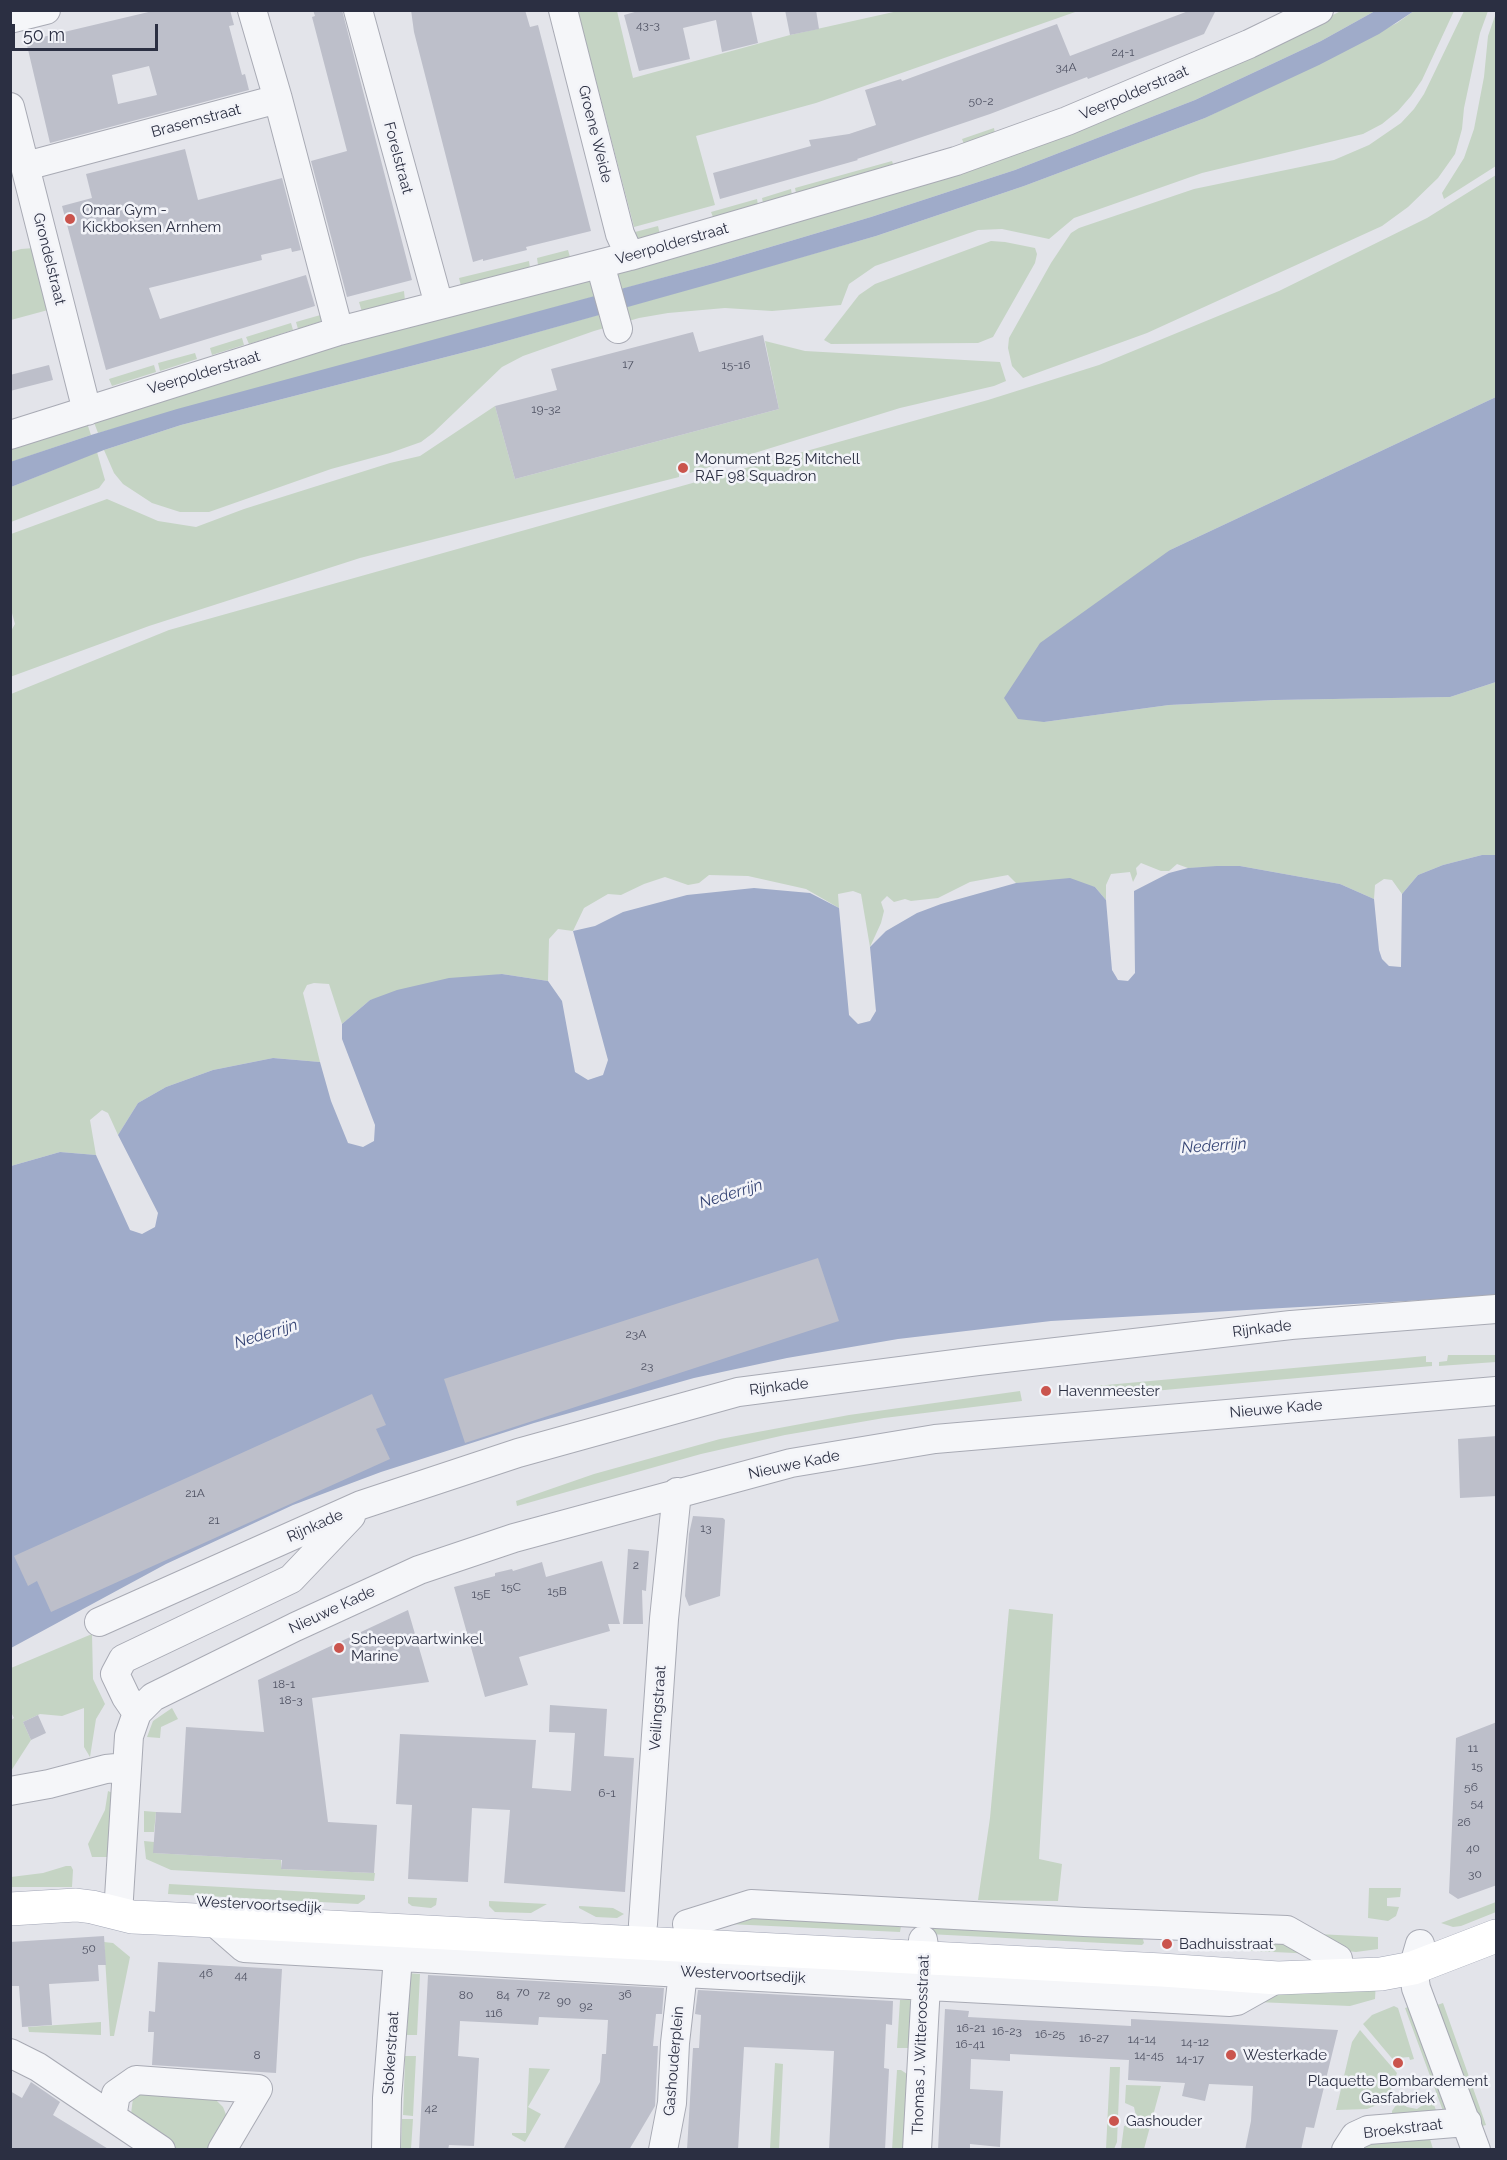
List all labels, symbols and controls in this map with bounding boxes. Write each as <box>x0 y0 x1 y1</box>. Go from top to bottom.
scale bar <box>15 12 160 50</box>
house number: 43-3 <box>636 18 660 32</box>
text: 50 m <box>23 24 65 45</box>
house number: 24-1 <box>1112 45 1134 59</box>
house number: 34A <box>1055 60 1077 74</box>
street label: Veerpolderstraat <box>1077 62 1191 124</box>
street label: Groene Weide <box>574 83 616 185</box>
house number: 50-2 <box>968 94 994 108</box>
street label: Brasemstraat <box>149 100 243 142</box>
street label: Forelstraat <box>380 120 416 196</box>
place label: Omar Gym - Kickboksen Arnhem <box>82 201 221 236</box>
street label: Grondelstraat <box>29 211 69 307</box>
marker: Omar Gym - Kickboksen Arnhem <box>63 212 77 226</box>
street label: Veerpolderstraat <box>614 219 730 269</box>
street label: Veerpolderstraat <box>146 347 262 399</box>
house number: 17 <box>622 357 634 371</box>
house number: 15-16 <box>722 358 750 372</box>
house number: 19-32 <box>531 402 561 416</box>
place label: Monument B25 Mitchell RAF 98 Squadron <box>695 450 860 485</box>
marker: Monument B25 Mitchell RAF 98 Squadron <box>676 461 690 475</box>
water label: Nederrijn <box>1181 1134 1247 1158</box>
water label: Nederrijn <box>697 1175 765 1213</box>
water label: Nederrijn <box>232 1315 300 1353</box>
street label: Rijnkade <box>1231 1316 1293 1342</box>
house number: 23A <box>626 1327 646 1341</box>
house number: 23 <box>641 1359 653 1373</box>
street label: Rijnkade <box>748 1374 810 1400</box>
place label: Havenmeester <box>1058 1382 1160 1400</box>
marker: Havenmeester <box>1039 1384 1053 1398</box>
street label: Nieuwe Kade <box>1229 1396 1323 1422</box>
street label: Nieuwe Kade <box>747 1447 841 1483</box>
house number: 21A <box>185 1486 205 1500</box>
street label: Rijnkade <box>284 1506 346 1546</box>
house number: 21 <box>208 1513 220 1527</box>
house number: 13 <box>700 1521 712 1535</box>
house number: 2 <box>633 1558 639 1572</box>
house number: 15C <box>501 1580 521 1594</box>
street label: Nieuwe Kade <box>286 1582 378 1638</box>
house number: 15B <box>547 1584 567 1598</box>
house number: 15E <box>472 1587 490 1601</box>
place label: Scheepvaartwinkel Marine <box>351 1630 483 1665</box>
marker: Scheepvaartwinkel Marine <box>332 1641 346 1655</box>
street label: Veilingstraat <box>646 1665 670 1751</box>
house number: 18-1 <box>273 1677 295 1691</box>
house number: 18-3 <box>279 1693 303 1707</box>
house number: 11 <box>1468 1741 1478 1755</box>
house number: 15 <box>1471 1759 1483 1773</box>
house number: 56 <box>1464 1780 1478 1794</box>
house number: 6-1 <box>598 1786 616 1800</box>
house number: 54 <box>1470 1796 1484 1810</box>
house number: 26 <box>1457 1815 1471 1829</box>
house number: 40 <box>1466 1841 1480 1855</box>
house number: 30 <box>1468 1867 1482 1881</box>
street label: Westervoortsedijk <box>196 1893 322 1917</box>
place label: Badhuisstraat <box>1179 1935 1273 1953</box>
marker: Badhuisstraat <box>1160 1937 1174 1951</box>
house number: 50 <box>82 1941 96 1955</box>
street label: Thomas J. Witteroosstraat <box>909 1955 933 2135</box>
street label: Westervoortsedijk <box>680 1963 806 1987</box>
house number: 46 <box>199 1966 213 1980</box>
house number: 44 <box>234 1968 248 1982</box>
house number: 70 <box>516 1985 530 1999</box>
house number: 36 <box>618 1987 632 2001</box>
house number: 80 <box>459 1988 473 2002</box>
house number: 84 <box>496 1988 510 2002</box>
house number: 72 <box>538 1988 550 2002</box>
house number: 90 <box>557 1994 571 2008</box>
house number: 92 <box>579 1999 593 2013</box>
street label: Gashouderplein <box>660 2005 688 2117</box>
house number: 116 <box>485 2006 503 2020</box>
street label: Stokerstraat <box>379 2011 403 2095</box>
house number: 16-21 <box>957 2021 985 2035</box>
house number: 16-23 <box>992 2024 1022 2038</box>
house number: 16-25 <box>1035 2027 1065 2041</box>
house number: 16-27 <box>1079 2031 1109 2045</box>
house number: 14-14 <box>1128 2032 1156 2046</box>
house number: 14-12 <box>1181 2035 1209 2049</box>
house number: 16-41 <box>955 2037 985 2051</box>
place label: Westerkade <box>1243 2046 1327 2064</box>
house number: 8 <box>253 2048 261 2062</box>
house number: 14-45 <box>1134 2048 1164 2062</box>
marker: Westerkade <box>1224 2048 1238 2062</box>
house number: 14-17 <box>1176 2052 1204 2066</box>
marker: Plaquette Bombardement Gasfabriek <box>1391 2056 1405 2070</box>
place label: Plaquette Bombardement Gasfabriek <box>1308 2072 1488 2107</box>
house number: 42 <box>425 2101 437 2115</box>
place label: Gashouder <box>1126 2112 1202 2130</box>
marker: Gashouder <box>1107 2114 1121 2128</box>
street label: Broekstraat <box>1362 2115 1444 2143</box>

